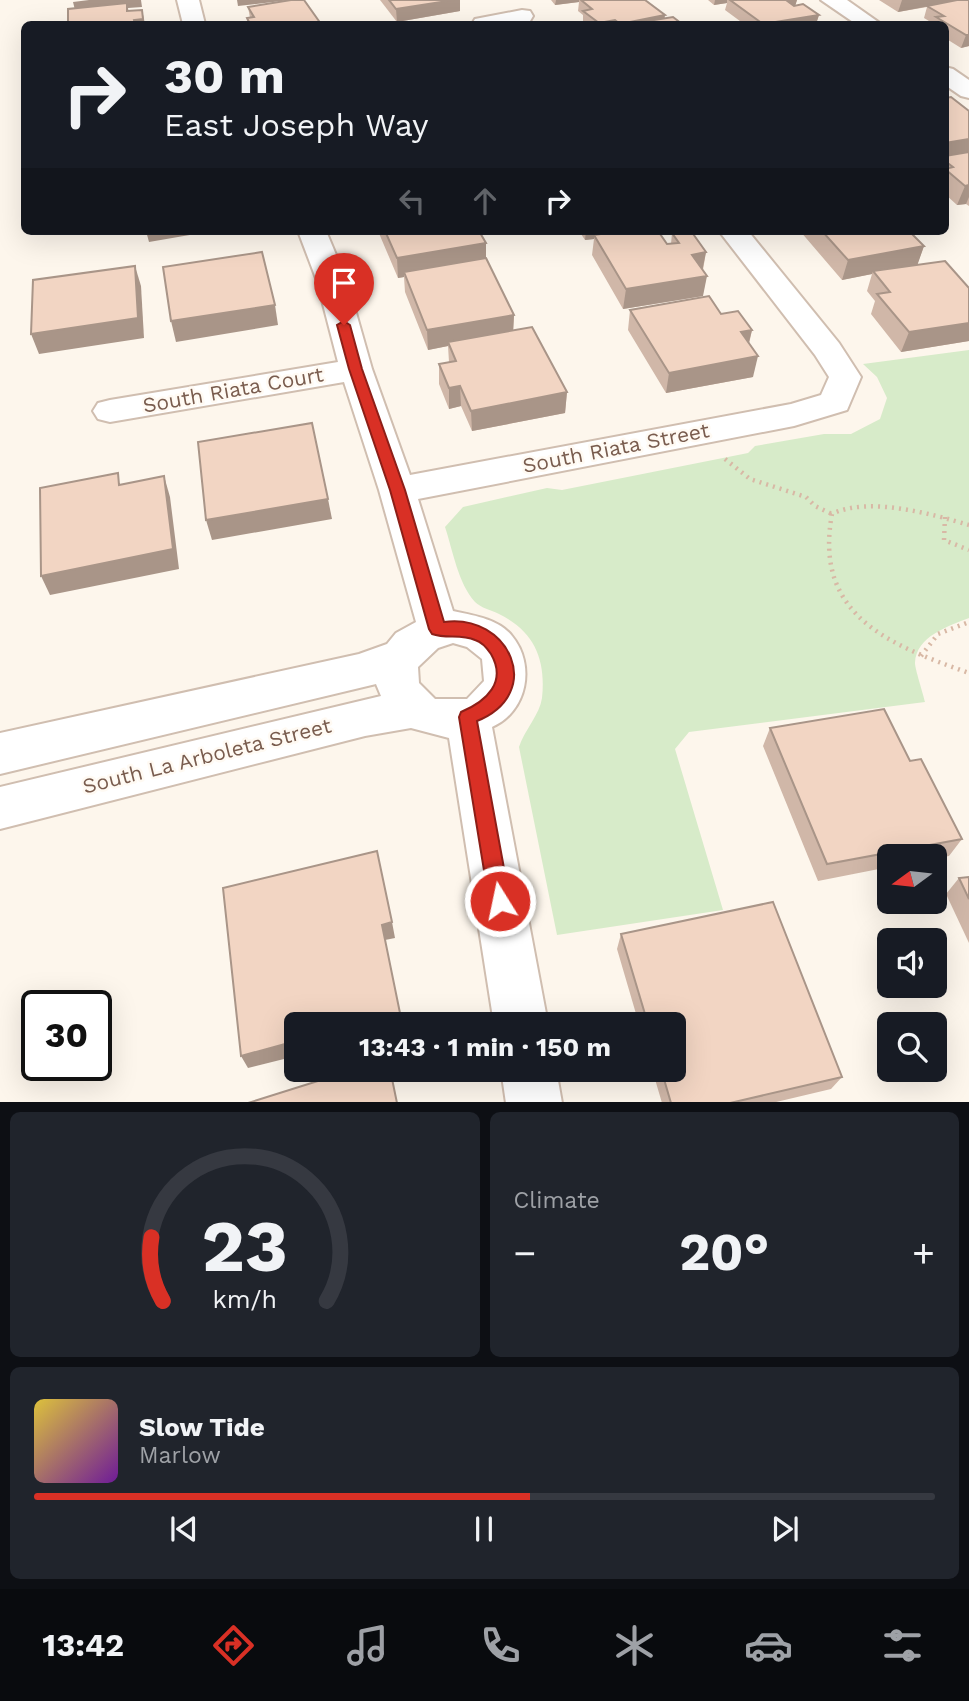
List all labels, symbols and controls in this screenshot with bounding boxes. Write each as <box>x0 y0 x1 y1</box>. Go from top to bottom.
text: 30 m <box>164 47 285 105</box>
icon: right <box>49 49 140 140</box>
text: East Joseph Way <box>164 106 429 144</box>
icon: left <box>393 182 431 220</box>
icon: ahead <box>466 182 504 220</box>
icon: right <box>539 182 577 220</box>
pin <box>314 253 374 325</box>
icon: arrive <box>325 264 363 302</box>
street label: South Riata Court <box>141 361 325 418</box>
street label: South Riata Street <box>521 417 711 478</box>
street label: South La Arboleta Street <box>80 712 334 799</box>
north arrow <box>877 844 947 914</box>
map controls <box>877 844 947 1082</box>
position arrow <box>463 864 537 938</box>
button: sound <box>877 928 947 998</box>
speed limit sign: 30 <box>21 990 112 1081</box>
button: search <box>877 1012 947 1082</box>
text: 13:43 · 1 min · 150 m <box>359 1032 611 1062</box>
text: Climate <box>514 1187 600 1214</box>
text: 23 <box>201 1203 288 1289</box>
text: 20° <box>679 1222 769 1283</box>
text: − <box>514 1231 536 1275</box>
text: + <box>912 1231 935 1275</box>
text: km/h <box>213 1284 277 1313</box>
text: Slow Tide <box>139 1412 265 1442</box>
text: Marlow <box>139 1442 221 1469</box>
icon: previous <box>165 1510 203 1548</box>
icon: pause <box>465 1510 503 1548</box>
icon: next <box>766 1510 804 1548</box>
icon: directions <box>209 1621 258 1670</box>
icon: music <box>343 1621 392 1670</box>
icon: phone <box>476 1621 525 1670</box>
icon: climate <box>610 1621 659 1670</box>
icon: car <box>744 1621 793 1670</box>
icon: filters <box>878 1621 927 1670</box>
text: 13:42 <box>42 1626 124 1664</box>

